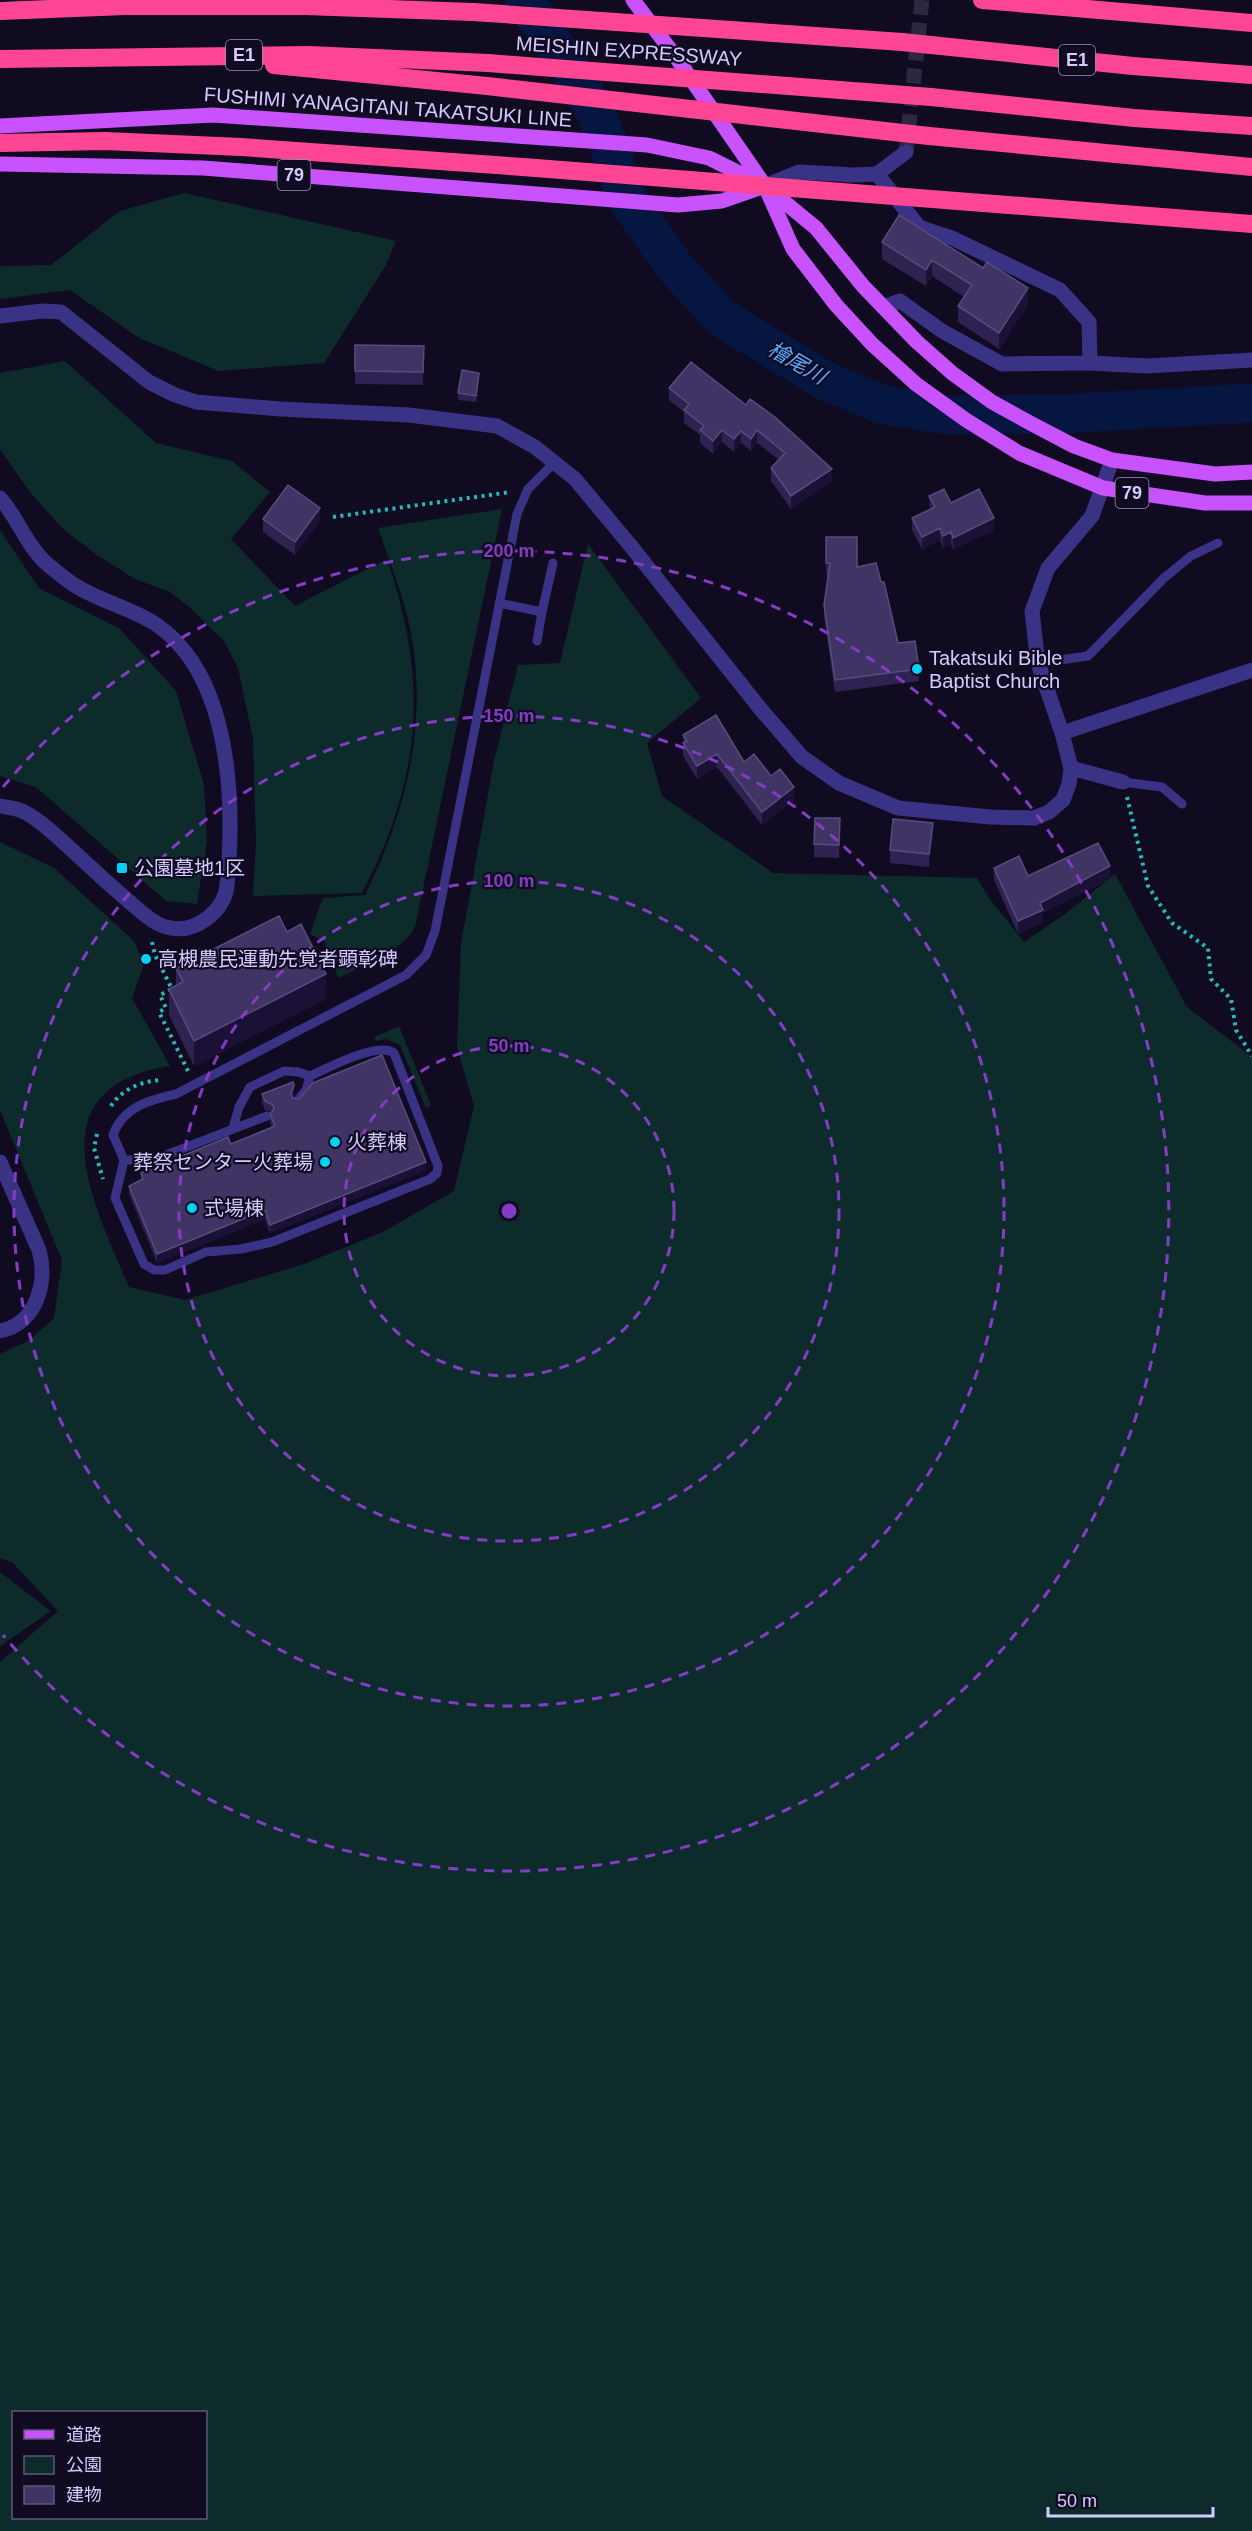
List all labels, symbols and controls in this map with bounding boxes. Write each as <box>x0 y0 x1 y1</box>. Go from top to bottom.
street label: MEISHIN EXPRESSWAY <box>515 32 743 70</box>
road number: E1 <box>226 40 262 70</box>
road number: E1 <box>1059 45 1095 75</box>
street label: FUSHIMI YANAGITANI TAKATSUKI LINE <box>203 83 573 131</box>
road number: 79 <box>278 160 310 190</box>
water label: 檜尾川 <box>764 337 832 389</box>
road number: 79 <box>1116 478 1148 508</box>
text: 200 m <box>483 541 535 561</box>
place label: Takatsuki Bible Baptist Church <box>929 647 1062 692</box>
marker: Takatsuki Bible Baptist Church <box>910 662 924 676</box>
text: 150 m <box>483 706 535 726</box>
place label: 公園墓地1区 <box>134 857 245 879</box>
marker: 公園墓地1区 <box>115 861 129 875</box>
text: 100 m <box>483 871 535 891</box>
place label: 高槻農民運動先覚者顕彰碑 <box>158 948 398 970</box>
marker: 高槻農民運動先覚者顕彰碑 <box>139 952 153 966</box>
text: 50 m <box>488 1036 530 1056</box>
place label: 火葬棟 <box>347 1131 407 1153</box>
marker: 火葬棟 <box>328 1135 342 1149</box>
place label: 葬祭センター火葬場 <box>133 1151 313 1173</box>
marker: 葬祭センター火葬場 <box>318 1155 332 1169</box>
place label: 式場棟 <box>204 1197 264 1219</box>
marker: 式場棟 <box>185 1201 199 1215</box>
centre of rings <box>499 1201 519 1221</box>
legend <box>12 2411 207 2519</box>
text: 道路 <box>66 2425 102 2445</box>
text: 公園 <box>66 2455 102 2475</box>
scale bar <box>1048 2480 1213 2518</box>
text: 建物 <box>66 2485 102 2505</box>
text: 50 m <box>1057 2491 1097 2511</box>

